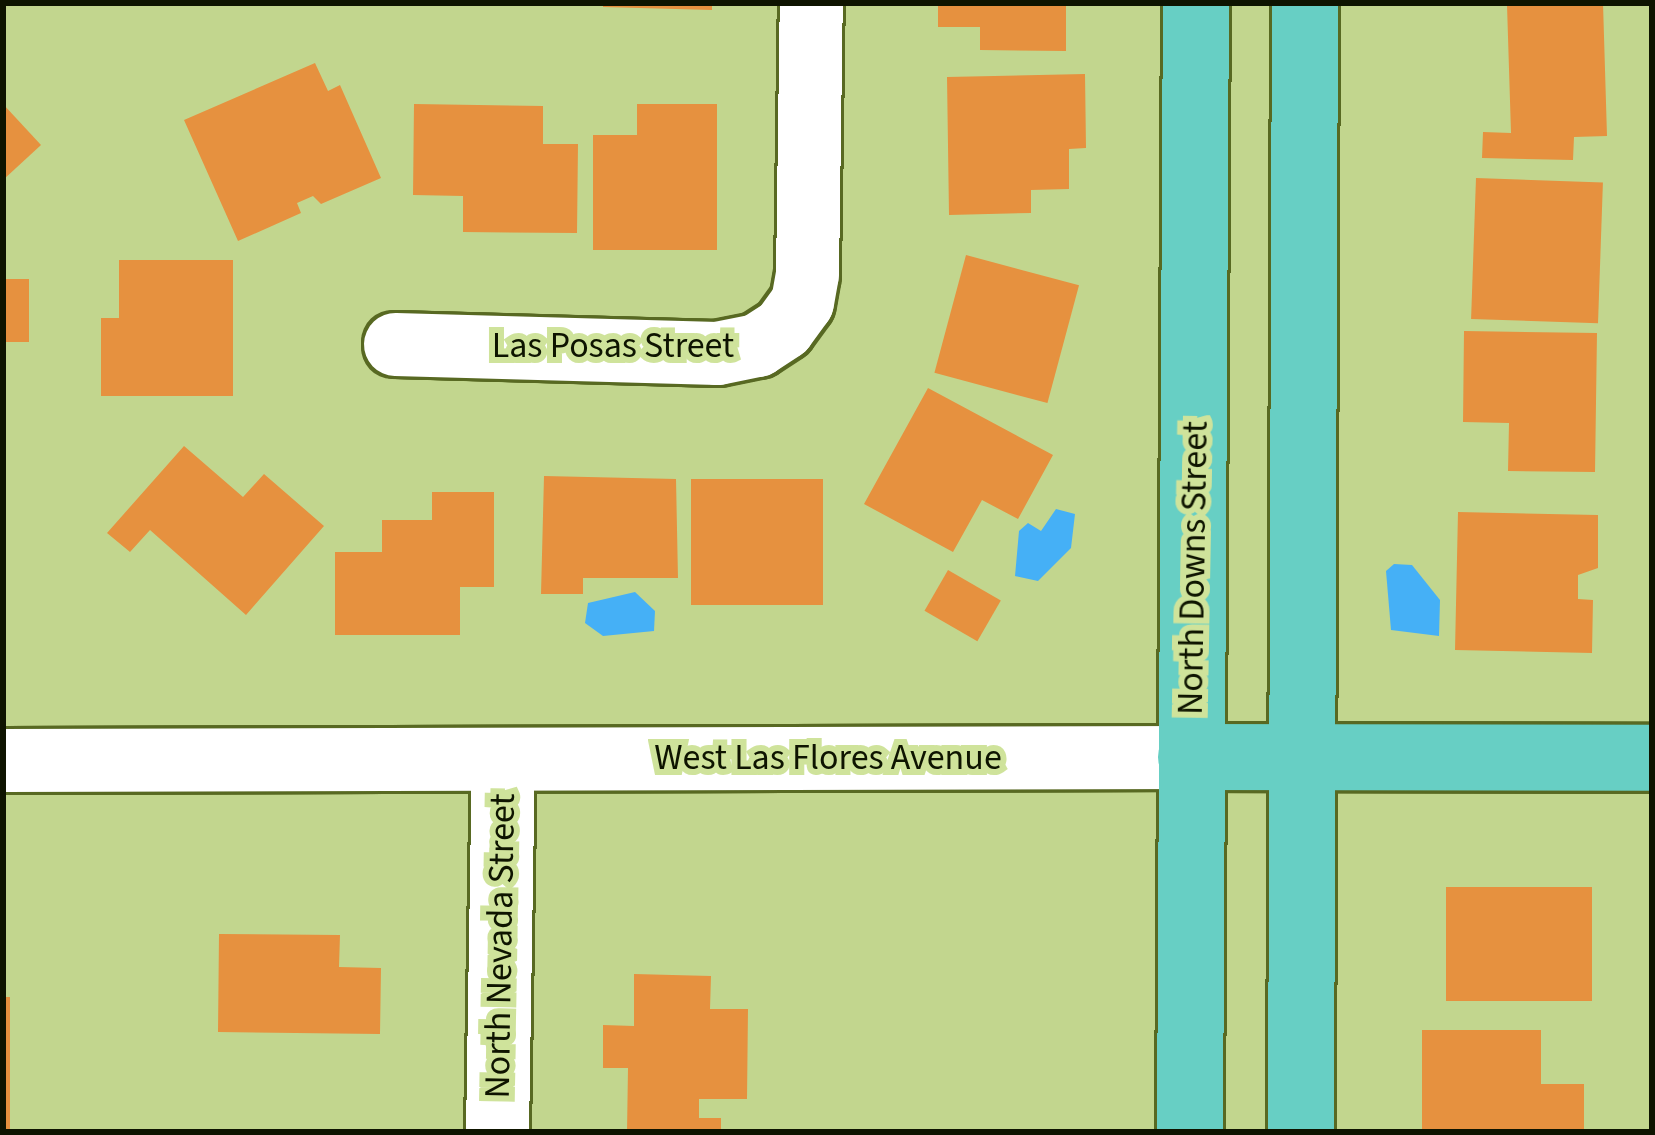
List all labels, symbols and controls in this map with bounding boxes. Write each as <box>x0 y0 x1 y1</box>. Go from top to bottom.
street label: Las Posas Street <box>492 324 734 368</box>
street label: North Downs Street <box>1169 421 1217 715</box>
street label: West Las Flores Avenue <box>654 736 1002 780</box>
street label: North Nevada Street <box>476 793 524 1099</box>

